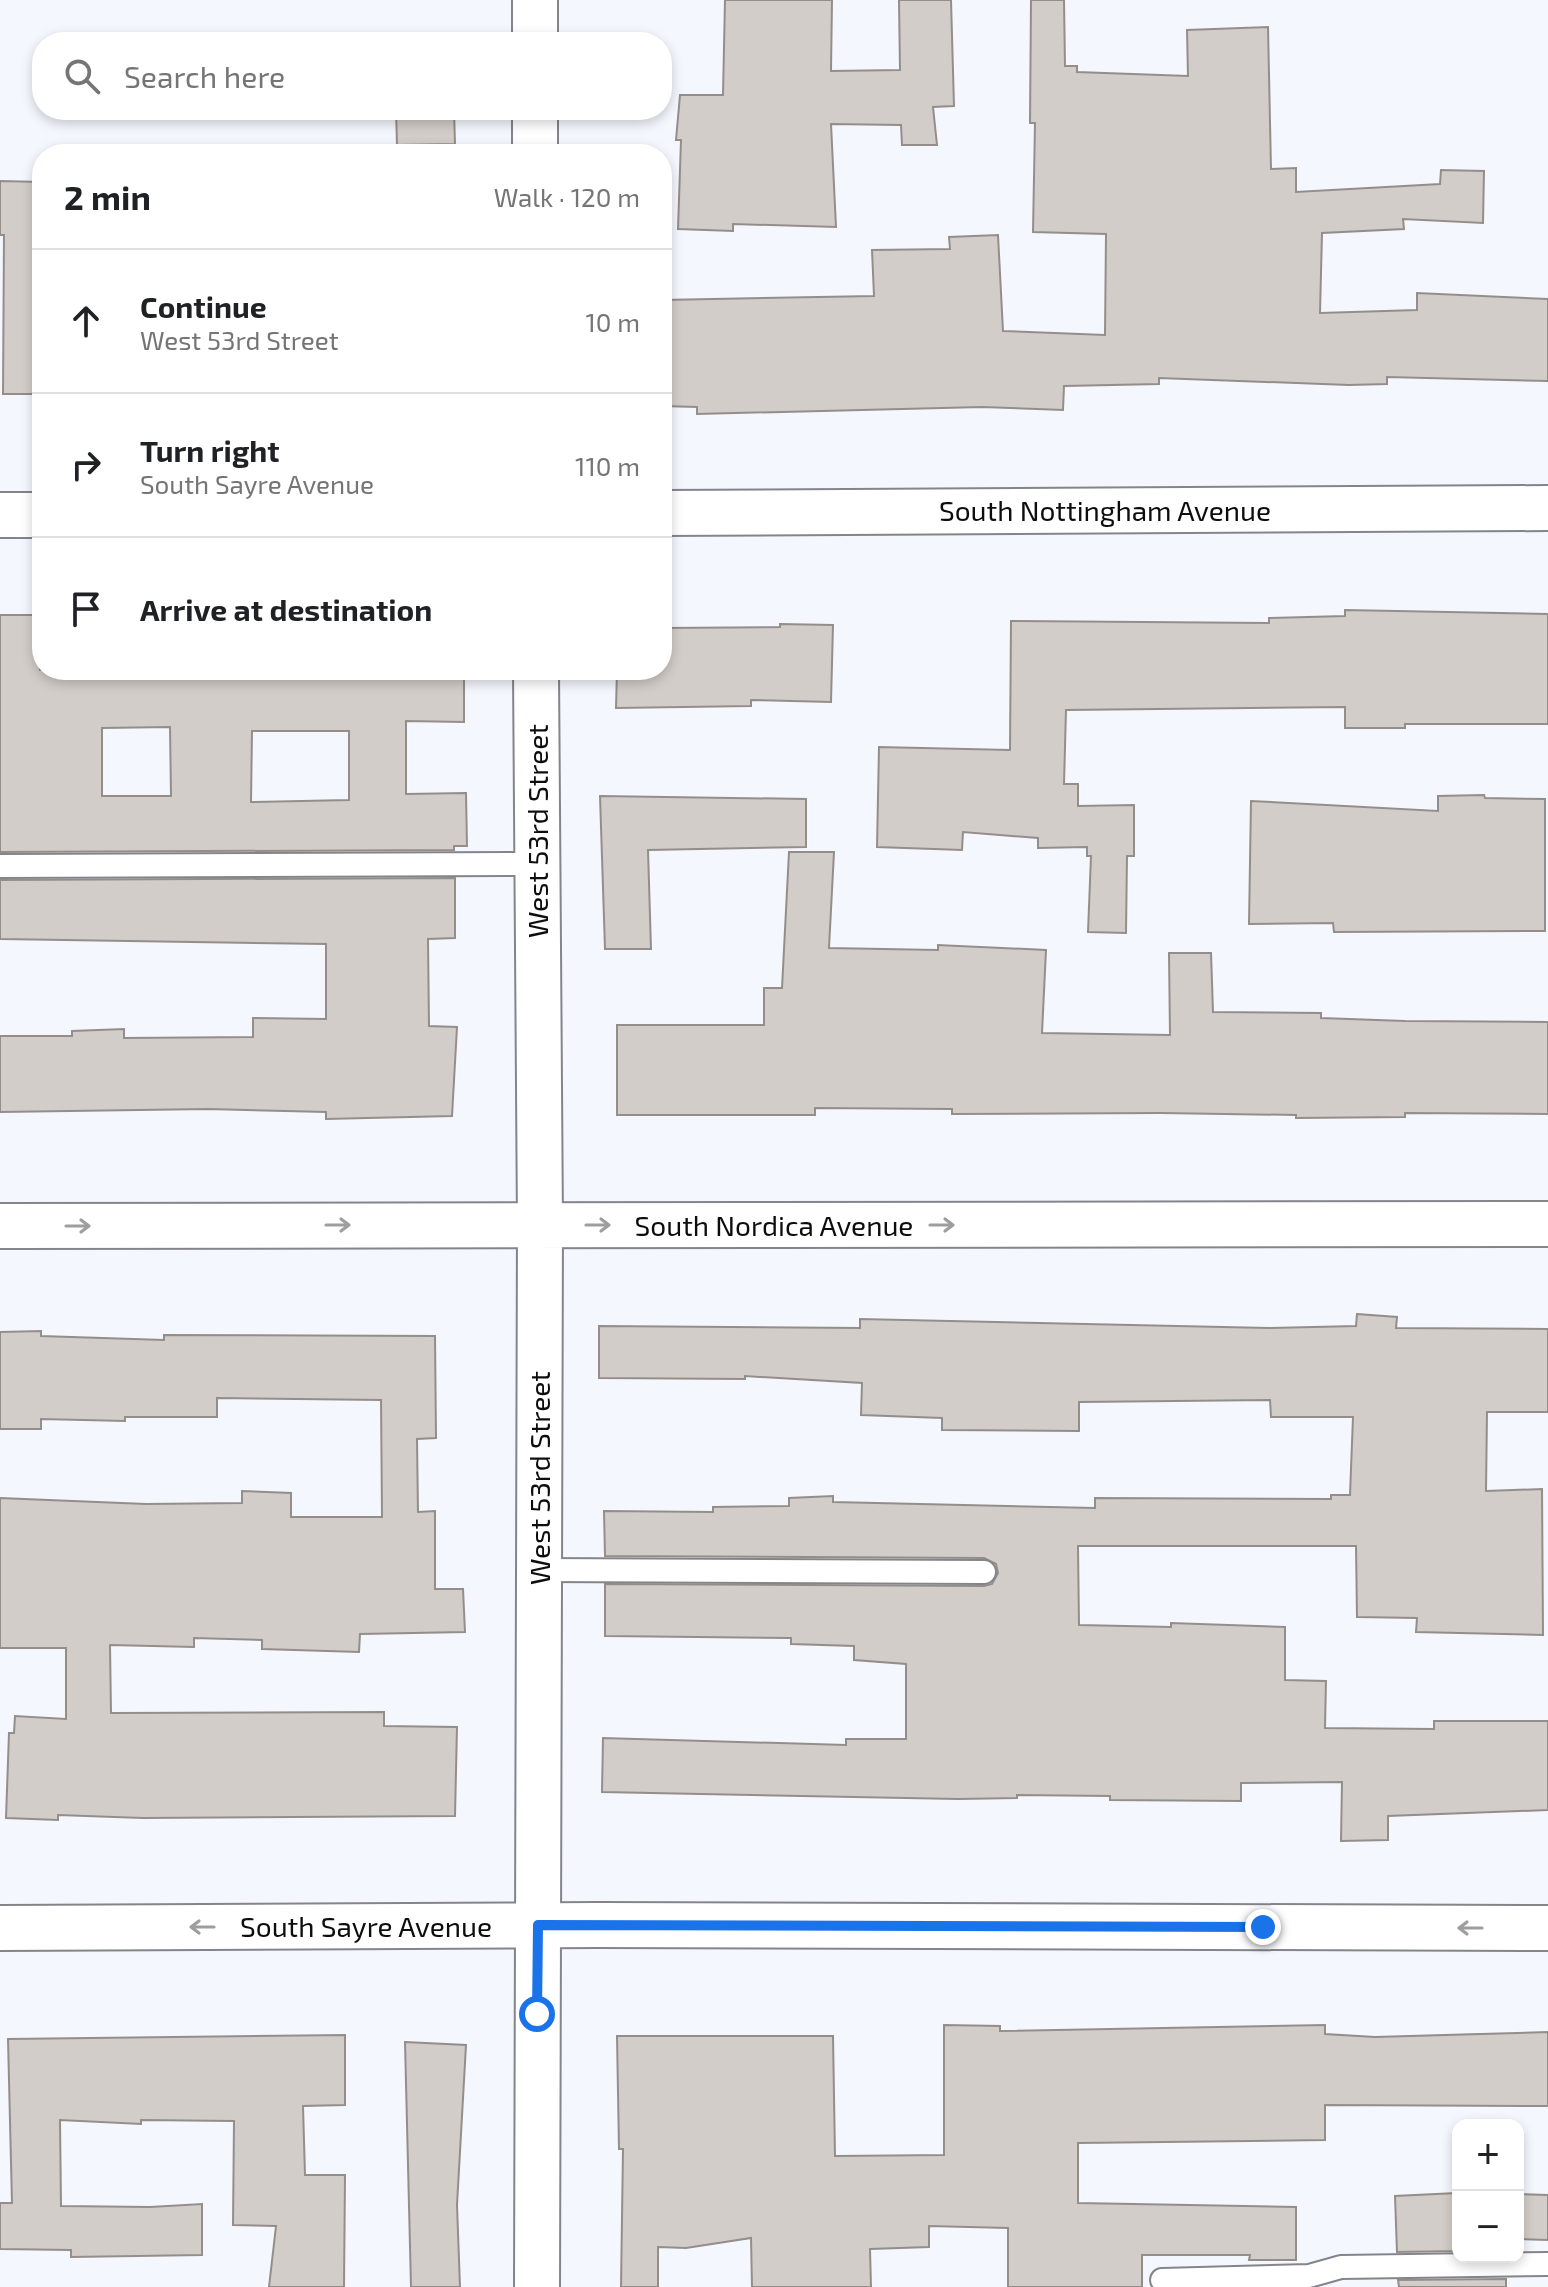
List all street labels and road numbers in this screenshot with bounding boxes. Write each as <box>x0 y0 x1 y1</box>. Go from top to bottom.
street label: South Nottingham Avenue <box>939 493 1271 527</box>
street label: West 53rd Street <box>520 724 554 938</box>
street label: South Nordica Avenue <box>635 1208 913 1242</box>
street label: West 53rd Street <box>522 1371 556 1585</box>
street label: South Sayre Avenue <box>240 1909 492 1943</box>

